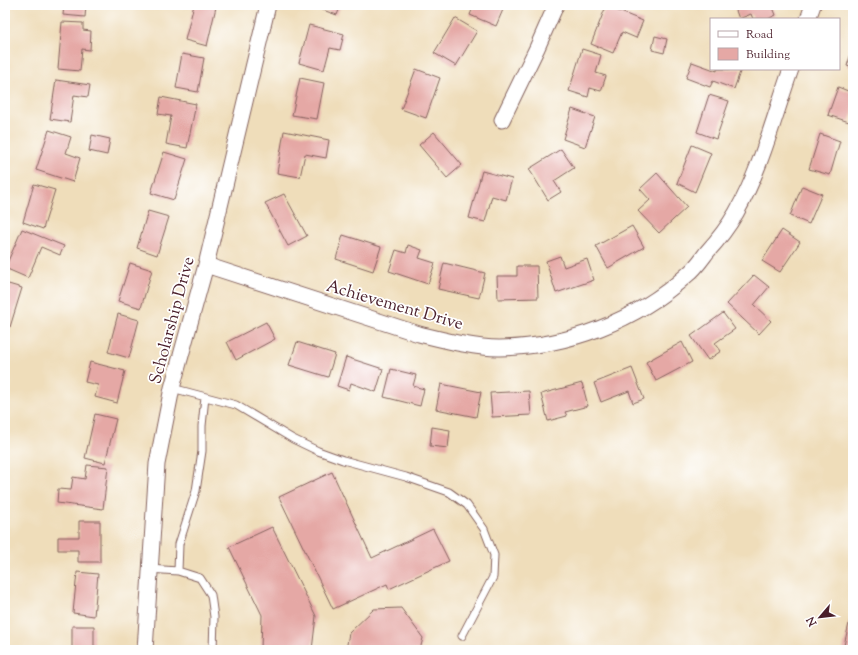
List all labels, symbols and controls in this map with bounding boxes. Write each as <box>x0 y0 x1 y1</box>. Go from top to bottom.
legend <box>710 18 840 70</box>
text: Road <box>746 26 773 44</box>
text: Building <box>746 46 790 64</box>
street label: Scholarship Drive <box>144 254 201 387</box>
street label: Achievement Drive <box>323 275 466 337</box>
north arrow <box>800 597 840 637</box>
text: N <box>803 613 822 630</box>

